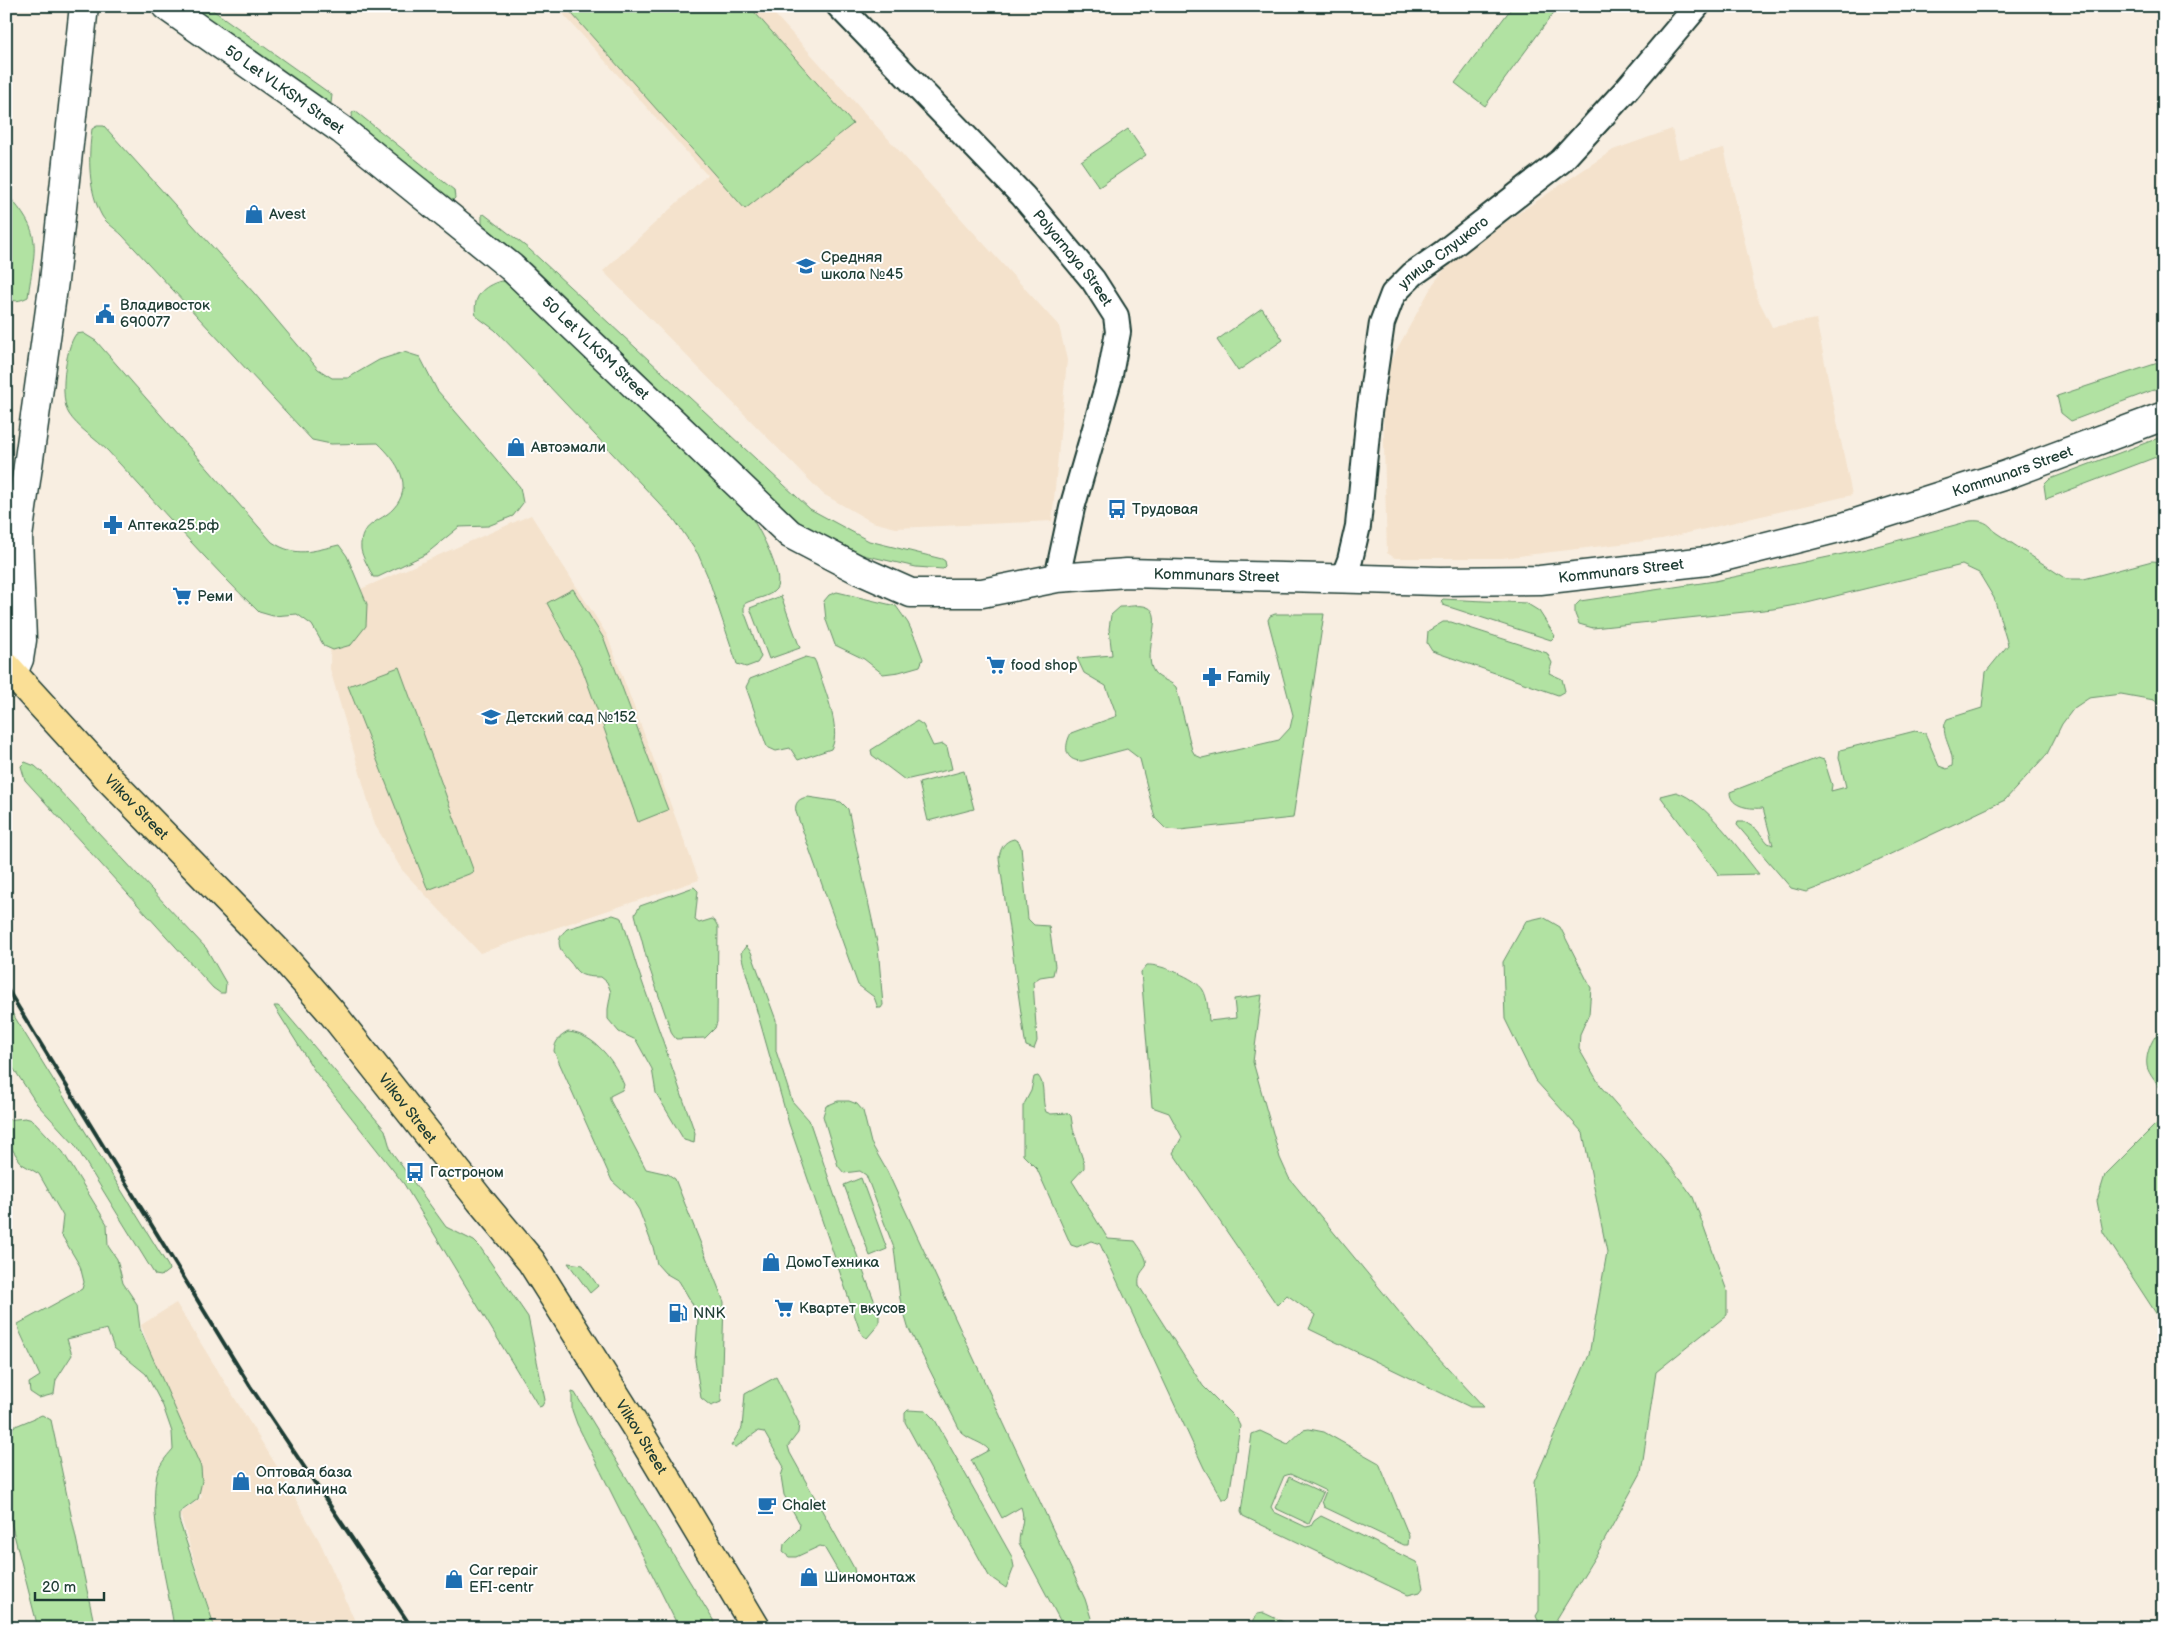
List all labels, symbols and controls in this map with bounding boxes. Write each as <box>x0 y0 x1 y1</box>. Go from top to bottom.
street label: 50 Let VLKSM Street <box>221 41 348 138</box>
shop icon: Avest <box>243 203 265 225</box>
place label: Avest <box>269 205 306 224</box>
street label: Polyarnaya Street <box>1029 206 1117 310</box>
street label: улица Слуцкого <box>1394 212 1492 293</box>
place label: Средняя школа №45 <box>821 248 903 284</box>
school or university icon: Средняя школа №45 <box>795 255 817 277</box>
street label: 50 Let VLKSM Street <box>538 292 654 404</box>
place label: Владивосток 690077 <box>120 296 210 332</box>
public building icon: Владивосток 690077 <box>94 303 116 325</box>
shop icon: Автоэмали <box>505 436 527 458</box>
place label: Автоэмали <box>530 438 606 457</box>
street label: Kommunars Street <box>1950 441 2075 501</box>
bus stop icon: Трудовая <box>1106 498 1128 520</box>
place label: Трудовая <box>1132 500 1198 519</box>
pharmacy icon: Аптека25.рф <box>102 514 124 536</box>
place label: Аптека25.рф <box>127 516 220 535</box>
street label: Kommunars Street <box>1557 554 1685 587</box>
street label: Kommunars Street <box>1153 564 1280 586</box>
supermarket icon: Реми <box>171 585 193 607</box>
place label: Реми <box>197 587 233 606</box>
supermarket icon: food shop <box>985 654 1007 676</box>
place label: food shop <box>1011 656 1078 675</box>
pharmacy icon: Family <box>1201 666 1223 688</box>
place label: Family <box>1227 668 1270 687</box>
school or university icon: Детский сад №152 <box>480 706 502 728</box>
place label: Детский сад №152 <box>506 708 637 727</box>
street label: Vilkov Street <box>100 770 173 844</box>
street label: Vilkov Street <box>374 1070 441 1148</box>
bus stop icon: Гастроном <box>404 1161 426 1183</box>
place label: Гастроном <box>430 1163 504 1182</box>
shop icon: ДомоТехника <box>760 1251 782 1273</box>
place label: ДомоТехника <box>786 1253 880 1272</box>
supermarket icon: Квартет вкусов <box>773 1297 795 1319</box>
place label: Квартет вкусов <box>799 1299 906 1318</box>
fuel station icon: NNK <box>667 1302 689 1324</box>
place label: NNK <box>693 1304 726 1323</box>
street label: Vilkov Street <box>611 1396 672 1478</box>
place label: Оптовая база на Калинина <box>256 1463 352 1499</box>
shop icon: Оптовая база на Калинина <box>230 1470 252 1492</box>
cafe icon: Chalet <box>756 1494 778 1516</box>
place label: Chalet <box>782 1496 827 1515</box>
place label: Car repair EFI-centr <box>469 1561 538 1597</box>
shop icon: Шиномонтаж <box>798 1566 820 1588</box>
shop icon: Car repair EFI-centr <box>443 1568 465 1590</box>
place label: Шиномонтаж <box>824 1568 916 1587</box>
scale bar <box>35 1569 104 1601</box>
text: 20 m <box>42 1578 76 1597</box>

